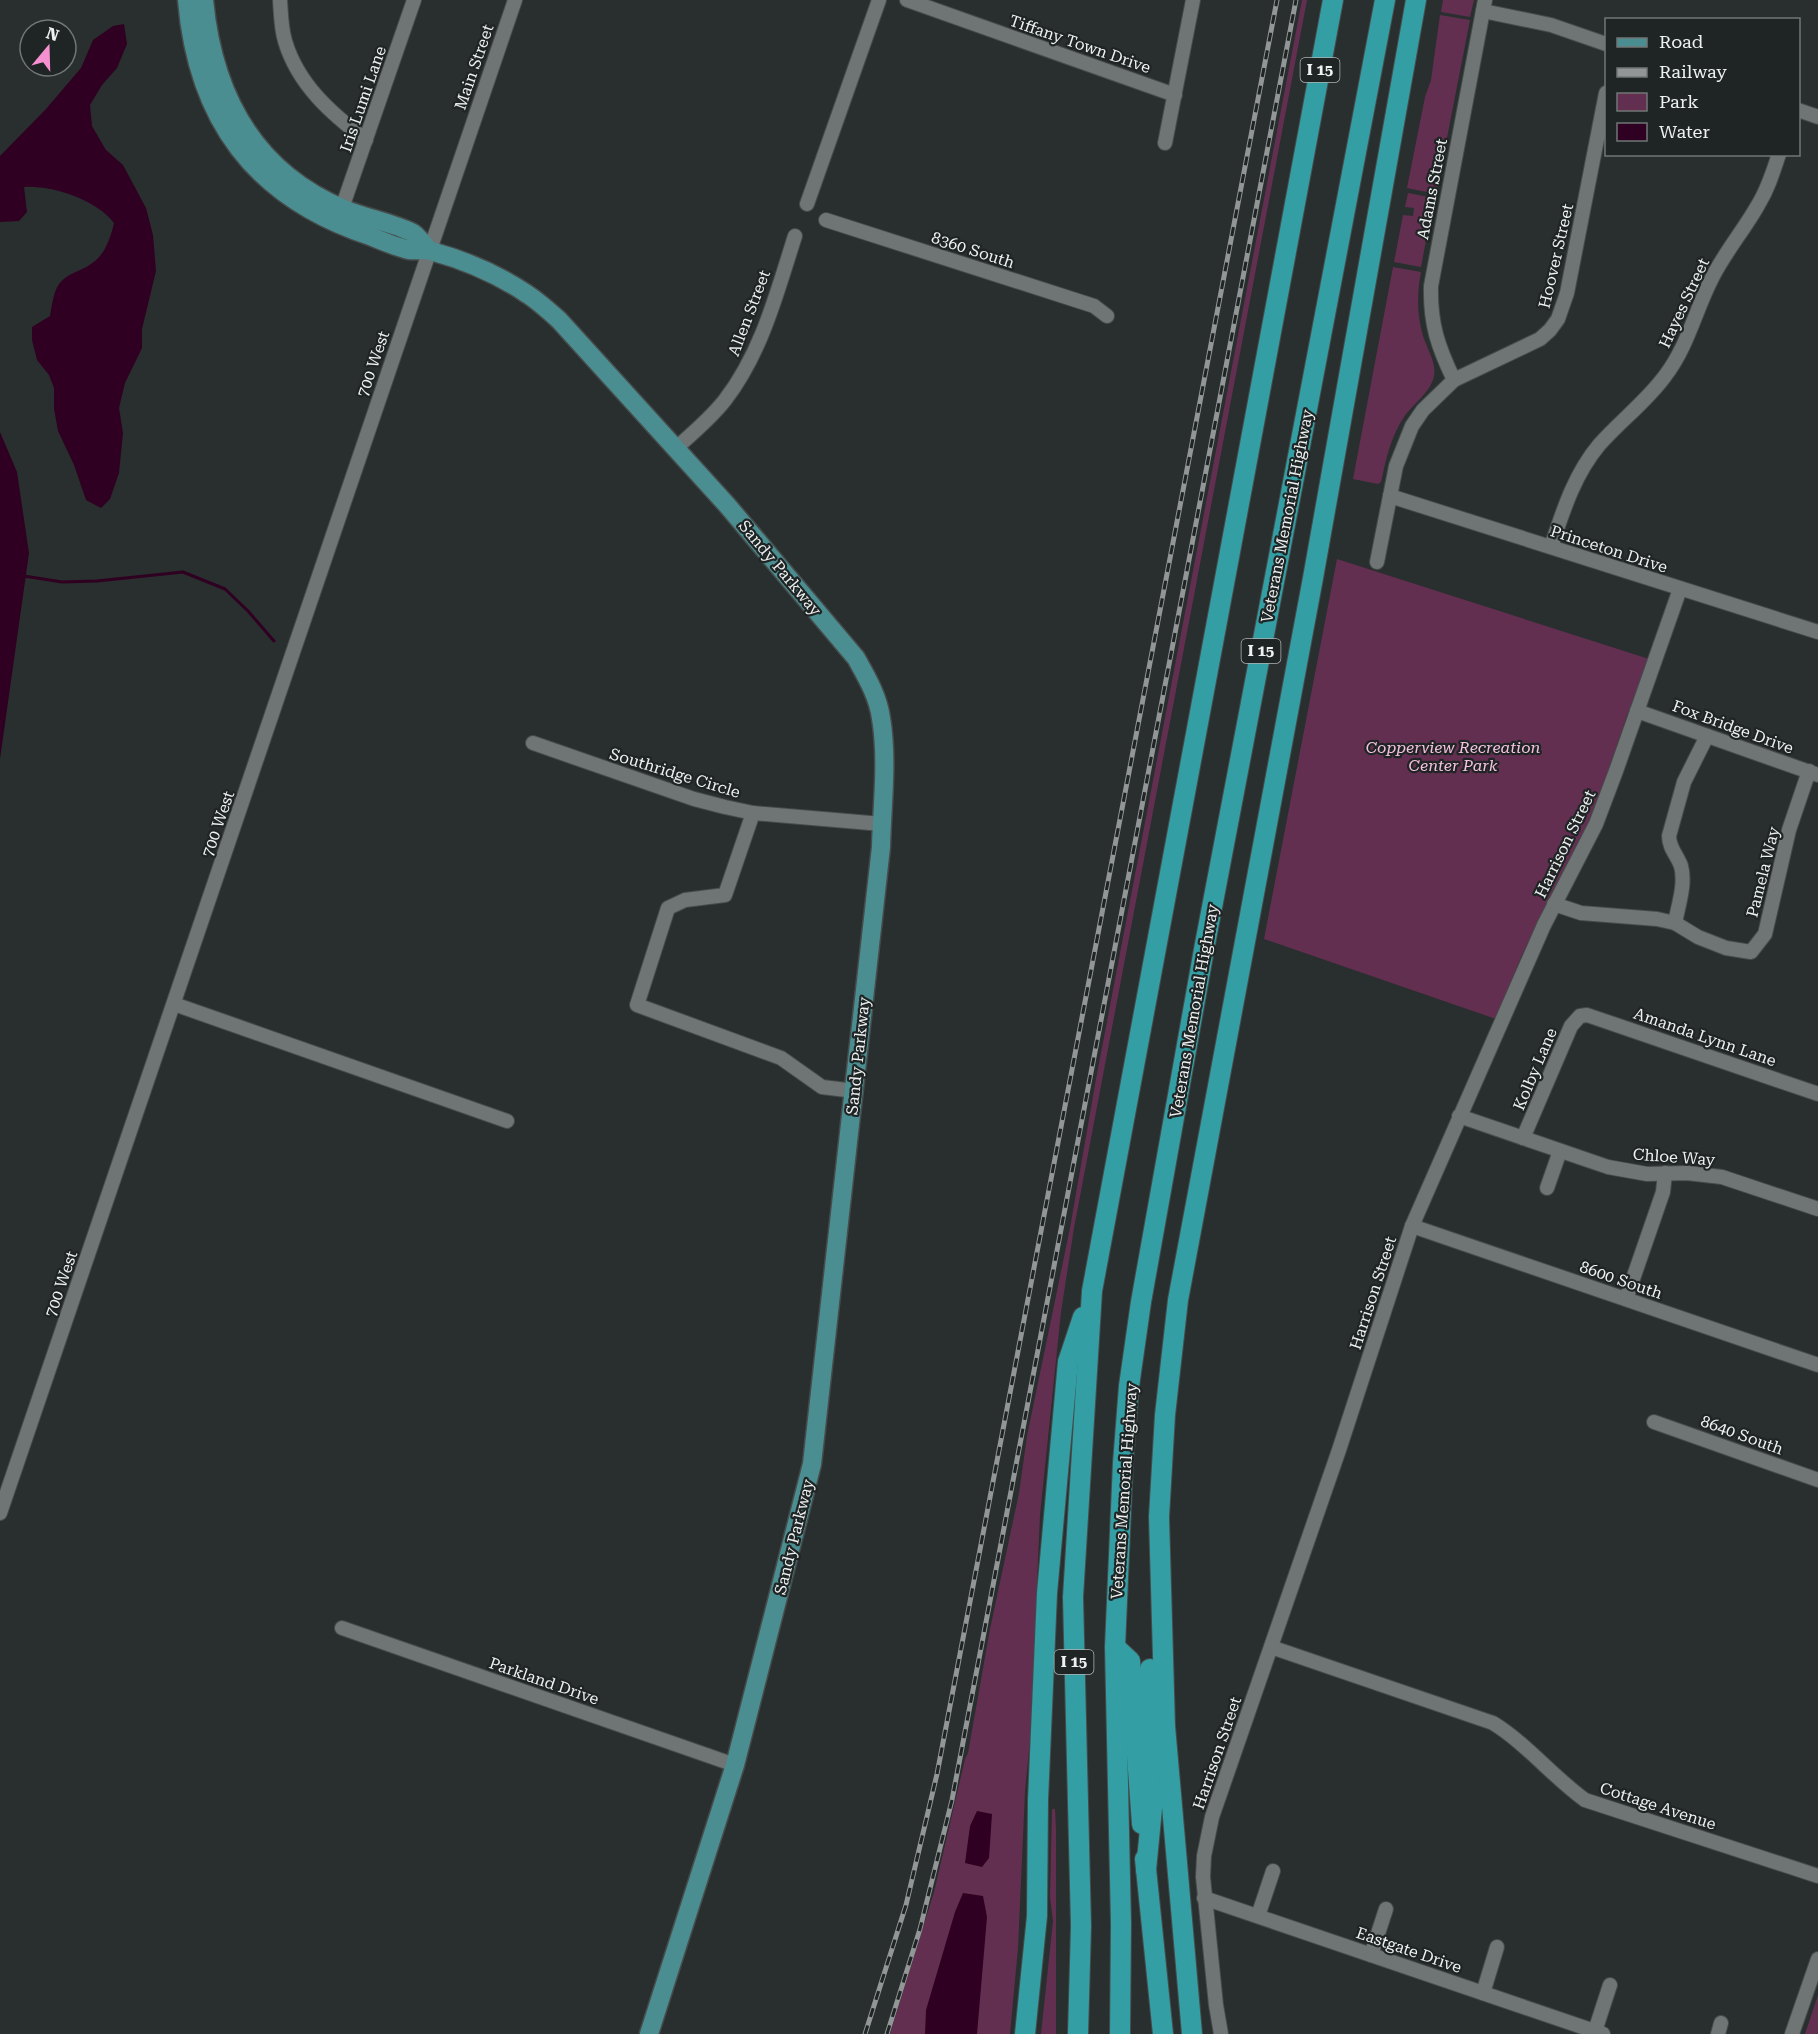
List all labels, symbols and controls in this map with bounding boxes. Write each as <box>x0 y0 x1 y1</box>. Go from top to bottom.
street label: Tiffany Town Drive <box>1007 11 1153 77</box>
north arrow <box>18 18 78 78</box>
legend <box>1605 18 1800 156</box>
street label: Main Street <box>451 22 497 112</box>
text: N <box>44 23 62 45</box>
text: Road <box>1659 31 1704 52</box>
street label: Iris Lumi Lane <box>336 43 390 155</box>
road number: I 15 <box>1300 58 1340 82</box>
text: Railway <box>1659 61 1727 82</box>
text: Park <box>1659 91 1699 112</box>
text: Water <box>1659 121 1710 142</box>
street label: Adams Street <box>1413 137 1451 241</box>
street label: Hoover Street <box>1535 202 1577 310</box>
street label: 8360 South <box>929 228 1017 272</box>
street label: Hayes Street <box>1655 255 1713 351</box>
street label: Allen Street <box>724 267 774 359</box>
street label: 700 West <box>353 328 393 400</box>
street label: Veterans Memorial Highway <box>1257 407 1317 624</box>
street label: Sandy Parkway <box>735 516 826 620</box>
street label: Princeton Drive <box>1548 521 1670 577</box>
road number: I 15 <box>1242 639 1280 663</box>
street label: Fox Bridge Drive <box>1670 696 1796 758</box>
park label: Copperview Recreation Center Park <box>1366 738 1540 775</box>
street label: Southridge Circle <box>607 744 743 802</box>
street label: Harrison Street <box>1531 787 1599 901</box>
street label: 700 West <box>198 788 238 860</box>
street label: Pamela Way <box>1743 824 1784 919</box>
street label: Veterans Memorial Highway <box>1166 902 1222 1119</box>
street label: Sandy Parkway <box>842 995 874 1116</box>
street label: Amanda Lynn Lane <box>1631 1004 1779 1070</box>
street label: Kolby Lane <box>1509 1025 1561 1113</box>
street label: Chloe Way <box>1632 1145 1716 1169</box>
street label: Harrison Street <box>1346 1234 1400 1352</box>
street label: 700 West <box>41 1248 81 1320</box>
street label: 8600 South <box>1577 1257 1665 1303</box>
street label: Veterans Memorial Highway <box>1107 1382 1141 1600</box>
street label: 8640 South <box>1698 1411 1786 1459</box>
street label: Sandy Parkway <box>770 1477 818 1597</box>
road number: I 15 <box>1054 1650 1094 1674</box>
street label: Parkland Drive <box>487 1653 602 1709</box>
street label: Harrison Street <box>1189 1694 1245 1812</box>
street label: Cottage Avenue <box>1598 1778 1719 1834</box>
street label: Eastgate Drive <box>1354 1923 1464 1977</box>

